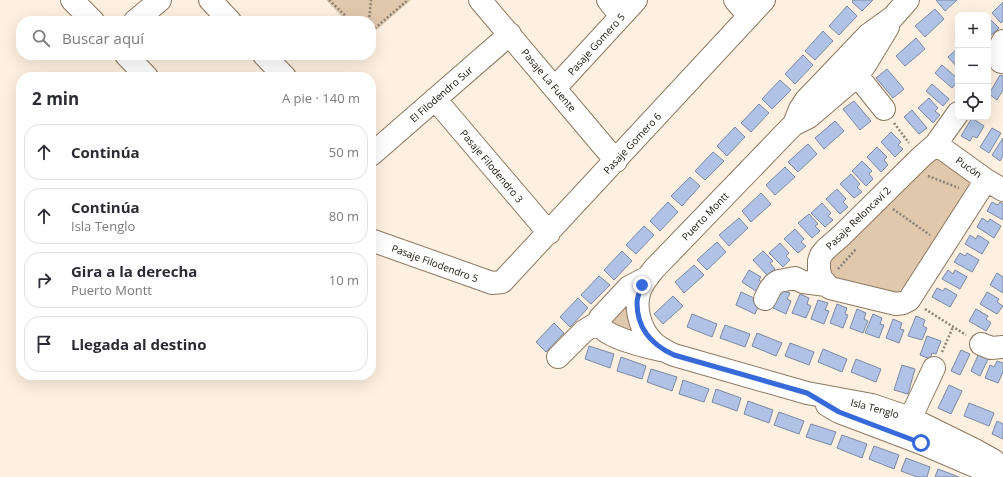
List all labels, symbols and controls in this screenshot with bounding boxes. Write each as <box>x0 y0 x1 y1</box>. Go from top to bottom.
street label: Pasaje Gomero 5 <box>564 10 628 78</box>
map controls <box>955 12 991 120</box>
button: + <box>955 12 991 48</box>
search box <box>16 16 376 60</box>
icon: search <box>30 27 52 49</box>
text: Buscar aquí <box>62 28 144 48</box>
street label: Pasaje La Fuente <box>518 46 580 115</box>
button: − <box>955 48 991 84</box>
street label: El Filodendro Sur <box>406 63 476 125</box>
button: locate <box>955 84 991 120</box>
text: 2 min <box>32 87 79 110</box>
text: A pie · 140 m <box>282 89 360 107</box>
street label: Pasaje Gomero 6 <box>600 109 664 177</box>
street label: Pasaje Filodendro 3 <box>457 127 527 206</box>
icon: ahead <box>33 141 55 163</box>
text: Continúa <box>71 142 140 162</box>
text: 50 m <box>329 143 359 161</box>
street label: Pucón <box>953 153 985 181</box>
street label: Pasaje Reloncaví 2 <box>822 183 894 253</box>
street label: Puerto Montt <box>678 188 732 243</box>
text: Continúa <box>71 197 140 217</box>
icon: ahead <box>33 205 55 227</box>
text: 80 m <box>329 207 359 225</box>
text: Isla Tenglo <box>71 217 135 235</box>
street label: Pasaje Filodendro 5 <box>390 241 481 285</box>
text: Gira a la derecha <box>71 261 197 281</box>
icon: right <box>33 269 55 291</box>
text: 10 m <box>329 271 359 289</box>
route end <box>633 276 651 294</box>
text: Puerto Montt <box>71 281 152 299</box>
icon: arrive <box>33 333 55 355</box>
text: Llegada al destino <box>71 334 206 354</box>
street label: Isla Tenglo <box>849 395 901 421</box>
route start <box>912 434 930 452</box>

